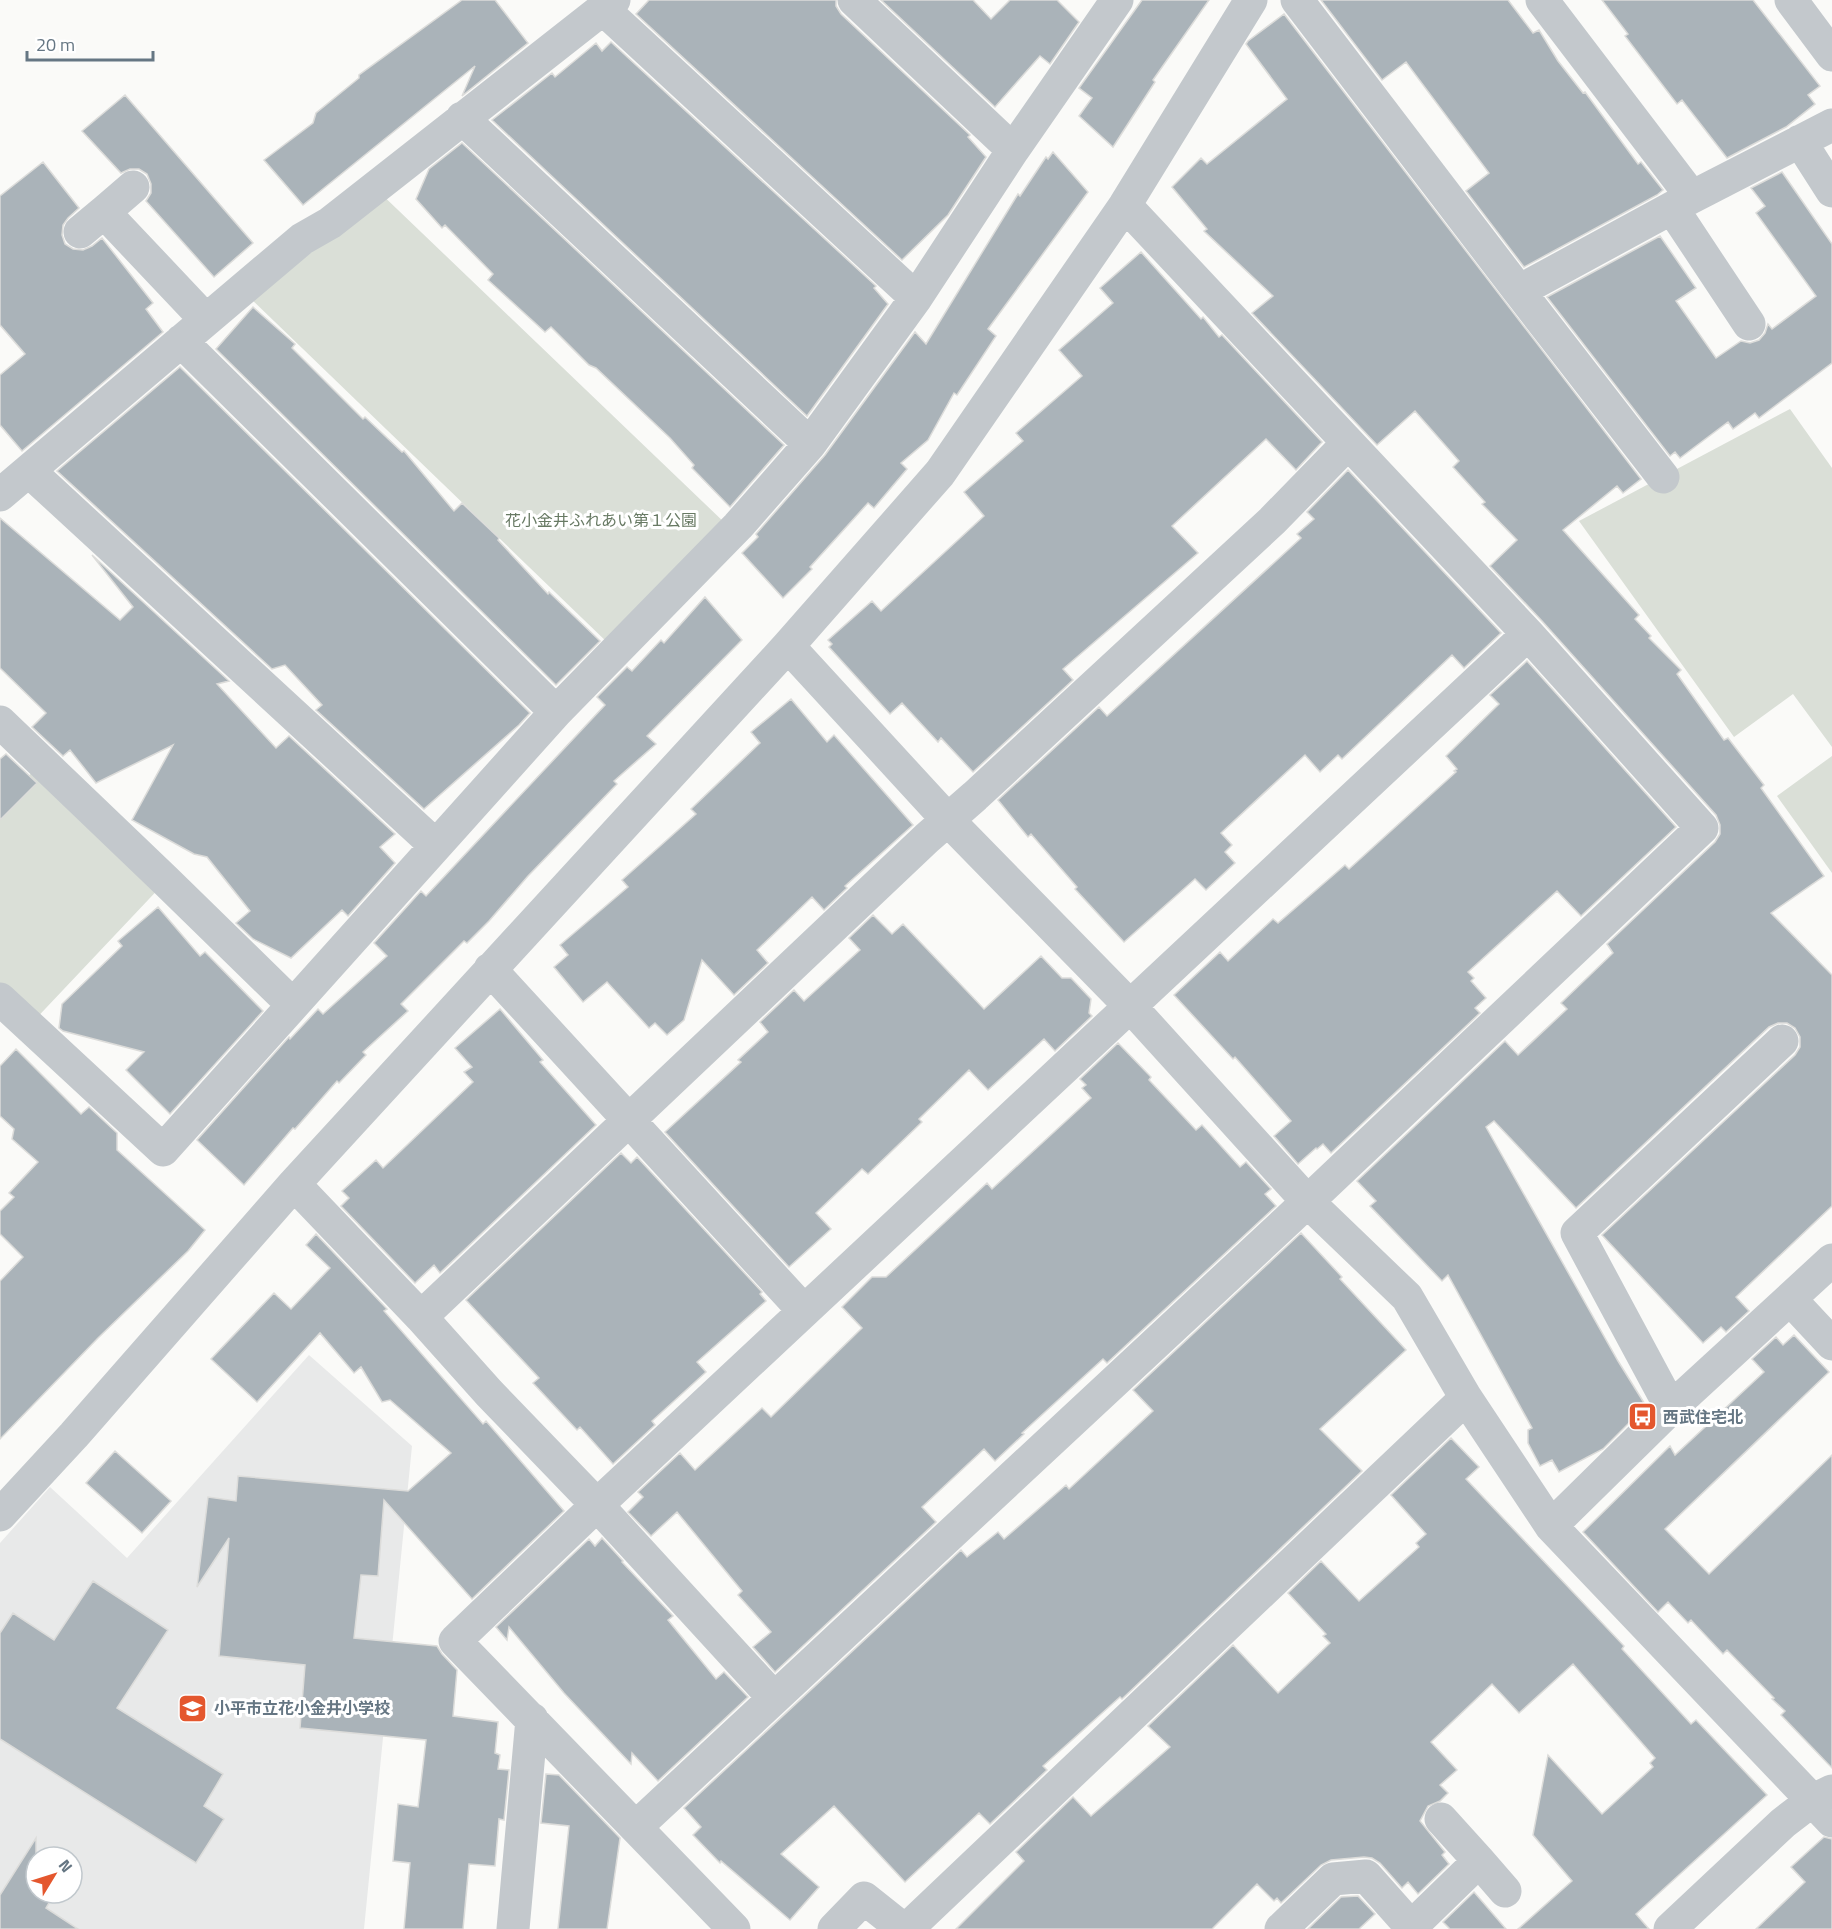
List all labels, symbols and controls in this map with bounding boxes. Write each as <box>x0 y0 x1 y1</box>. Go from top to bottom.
scale bar <box>27 24 153 62</box>
text: 20 m <box>36 31 75 58</box>
park label: 花小金井ふれあい第１公園 <box>505 508 697 532</box>
bus stop icon: 西武住宅北 <box>1626 1401 1658 1433</box>
place label: 西武住宅北 <box>1663 1405 1743 1429</box>
school or university icon: 小平市立花小金井小学校 <box>177 1692 209 1724</box>
place label: 小平市立花小金井小学校 <box>214 1696 390 1720</box>
north arrow <box>24 1845 84 1905</box>
text: N <box>53 1854 79 1878</box>

